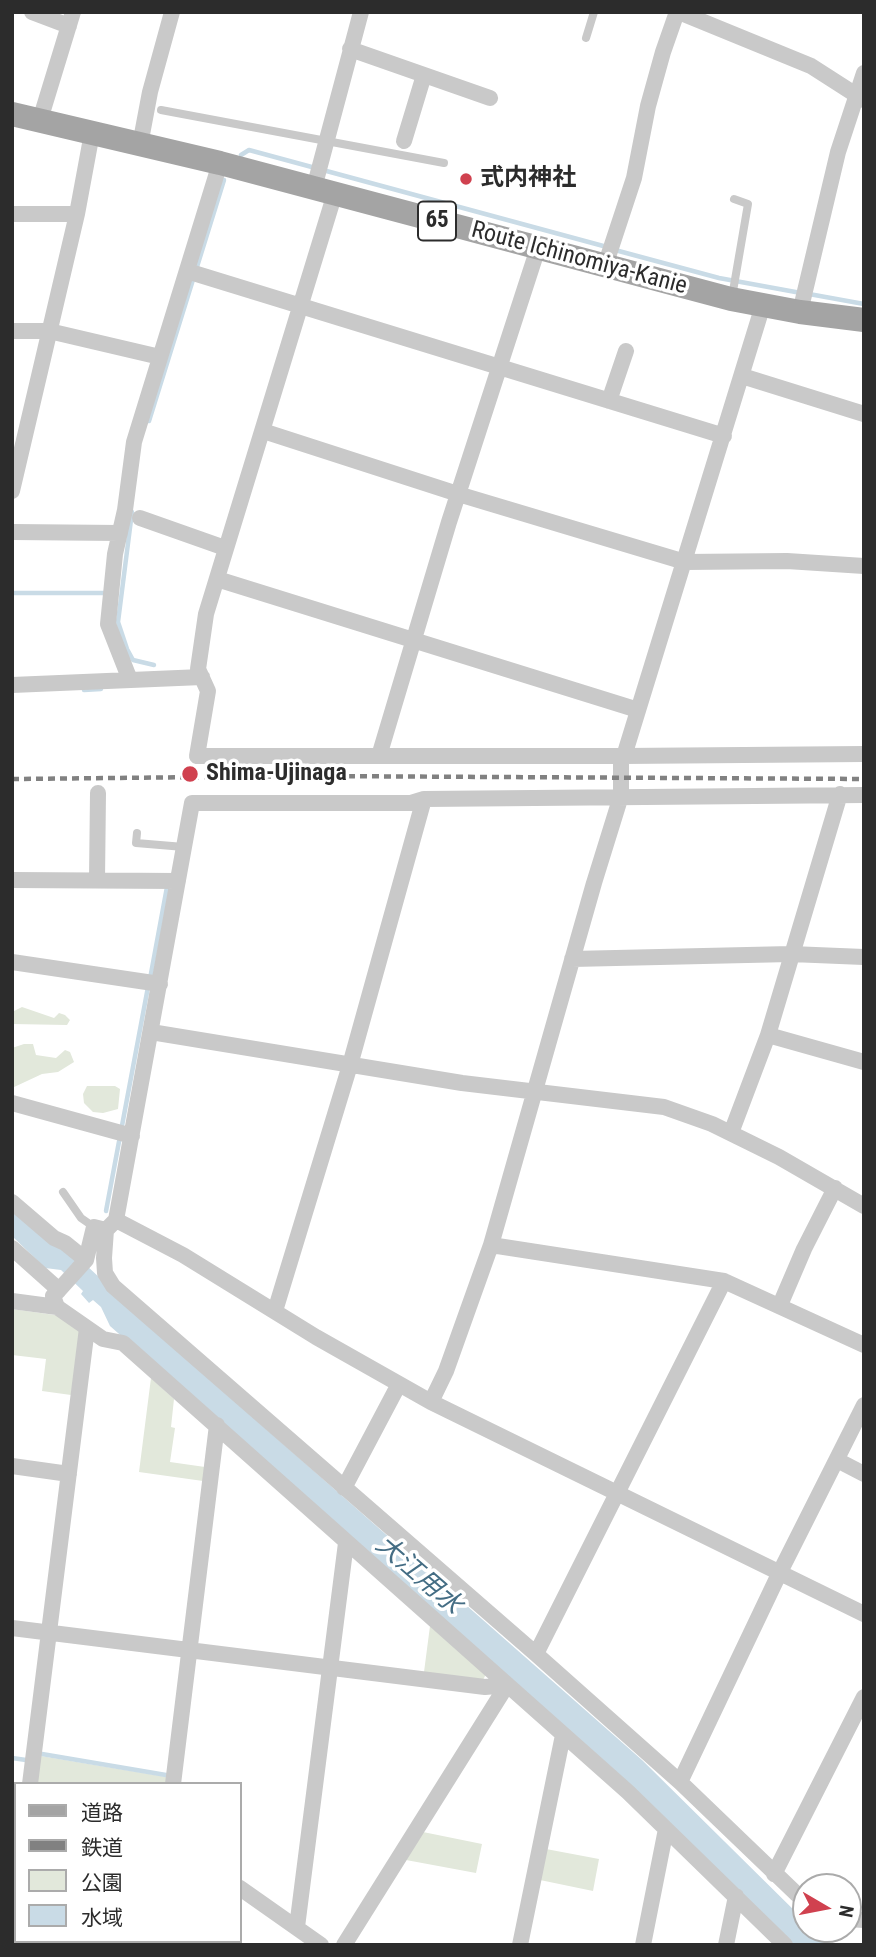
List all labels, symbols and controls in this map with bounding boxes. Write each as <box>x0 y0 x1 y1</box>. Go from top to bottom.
place label: 式内神社 <box>480 165 576 193</box>
marker: 式内神社 <box>458 171 474 187</box>
road number: 65 <box>418 202 456 241</box>
street label: Route Ichinomiya-Kanie <box>468 216 690 302</box>
place label: Shima-Ujinaga <box>206 760 347 788</box>
marker: Shima-Ujinaga <box>180 764 200 784</box>
water label: 大江用水 <box>369 1530 467 1622</box>
legend <box>14 1782 242 1943</box>
text: 道路 <box>81 1801 123 1825</box>
text: 鉄道 <box>81 1836 123 1860</box>
text: 公園 <box>81 1871 123 1895</box>
north arrow <box>792 1873 862 1943</box>
text: N <box>834 1904 859 1919</box>
text: 水域 <box>81 1906 123 1930</box>

